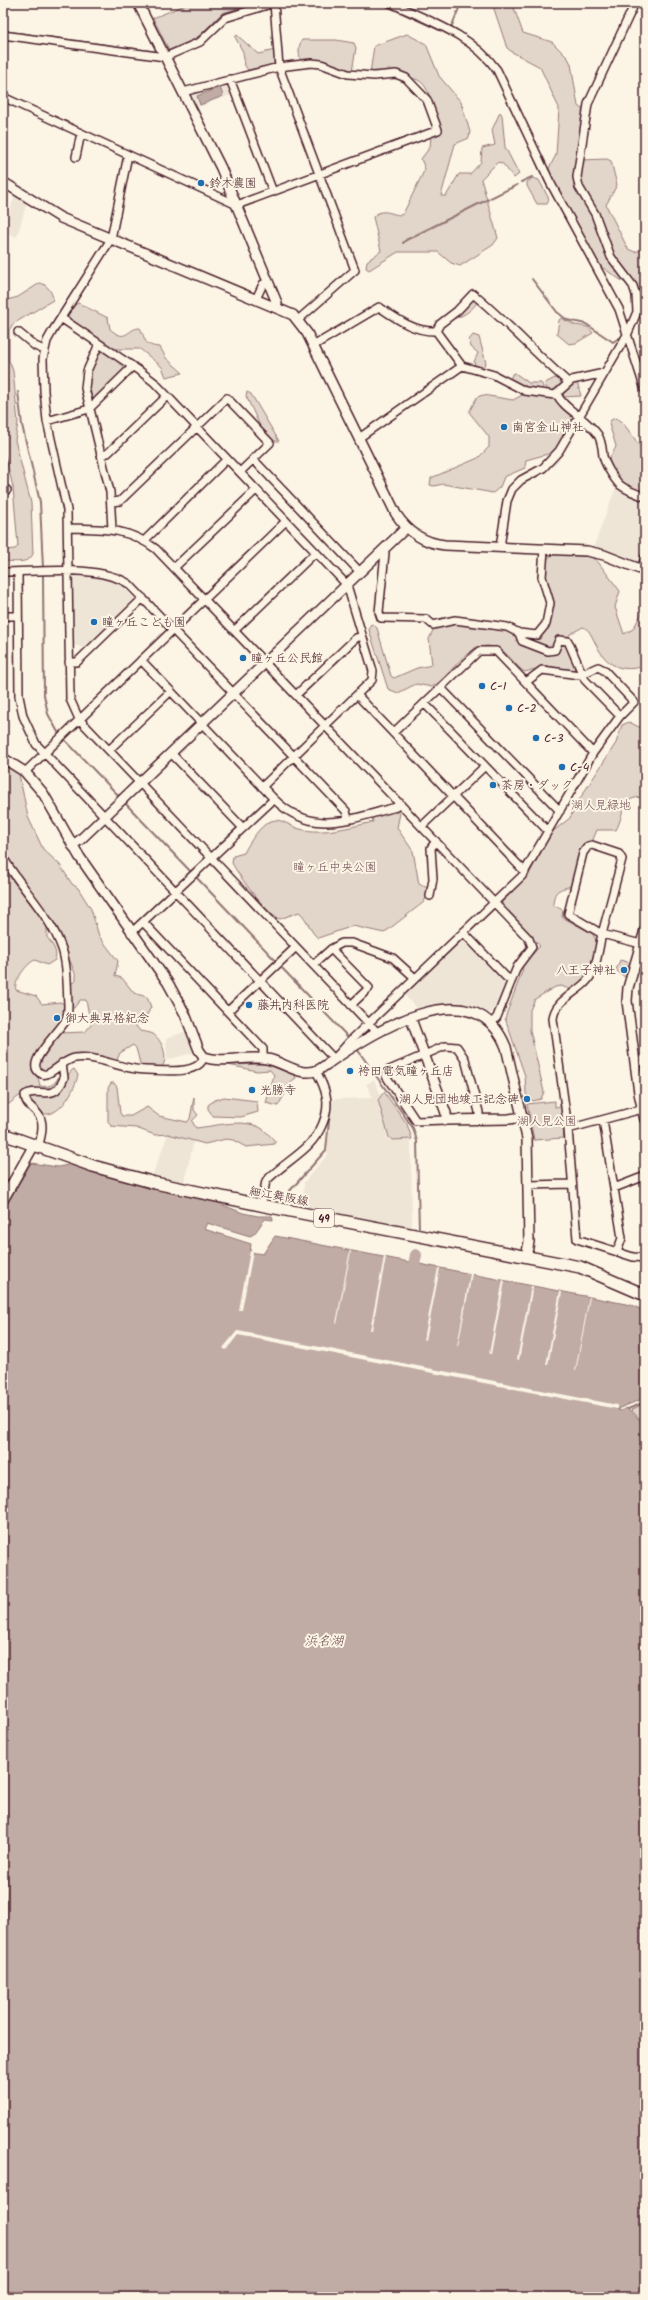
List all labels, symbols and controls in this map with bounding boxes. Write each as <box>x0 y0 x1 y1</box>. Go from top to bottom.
place label: 鈴木農園 <box>209 174 257 193</box>
marker: 鈴木農園 <box>196 178 206 188</box>
place label: 南宮金山神社 <box>512 418 584 437</box>
marker: 南宮金山神社 <box>499 422 509 432</box>
place label: 瞳ヶ丘こども園 <box>102 613 186 632</box>
marker: 瞳ヶ丘こども園 <box>89 617 99 627</box>
place label: 瞳ヶ丘公民館 <box>251 649 323 668</box>
marker: 瞳ヶ丘公民館 <box>238 653 248 663</box>
place label: C-1 <box>490 677 507 696</box>
marker: C-1 <box>477 681 487 691</box>
place label: C-2 <box>517 699 537 718</box>
marker: C-2 <box>504 703 514 713</box>
place label: C-3 <box>544 729 564 748</box>
marker: C-3 <box>531 733 541 743</box>
place label: C-4 <box>570 758 590 777</box>
marker: C-4 <box>557 762 567 772</box>
place label: 茶房・ダック <box>501 776 573 795</box>
marker: 茶房・ダック <box>488 780 498 790</box>
park label: 湖人見緑地 <box>571 796 631 815</box>
park label: 瞳ヶ丘中央公園 <box>293 858 377 877</box>
place label: 八王子神社 <box>556 961 616 980</box>
marker: 八王子神社 <box>619 965 629 975</box>
place label: 藤井内科医院 <box>257 996 329 1015</box>
marker: 藤井内科医院 <box>244 1000 254 1010</box>
place label: 御大典昇格紀念 <box>65 1009 149 1028</box>
marker: 御大典昇格紀念 <box>52 1013 62 1023</box>
place label: 袴田電気瞳ヶ丘店 <box>358 1062 454 1081</box>
marker: 袴田電気瞳ヶ丘店 <box>345 1066 355 1076</box>
place label: 光勝寺 <box>260 1081 296 1100</box>
marker: 光勝寺 <box>247 1085 257 1095</box>
place label: 湖人見団地竣工記念碑 <box>399 1090 519 1109</box>
marker: 湖人見団地竣工記念碑 <box>522 1094 532 1104</box>
park label: 湖人見公園 <box>517 1112 577 1131</box>
street label: 細江舞阪線 <box>248 1181 310 1212</box>
road number: 49 <box>314 1209 334 1227</box>
water label: 浜名湖 <box>304 1631 344 1652</box>

